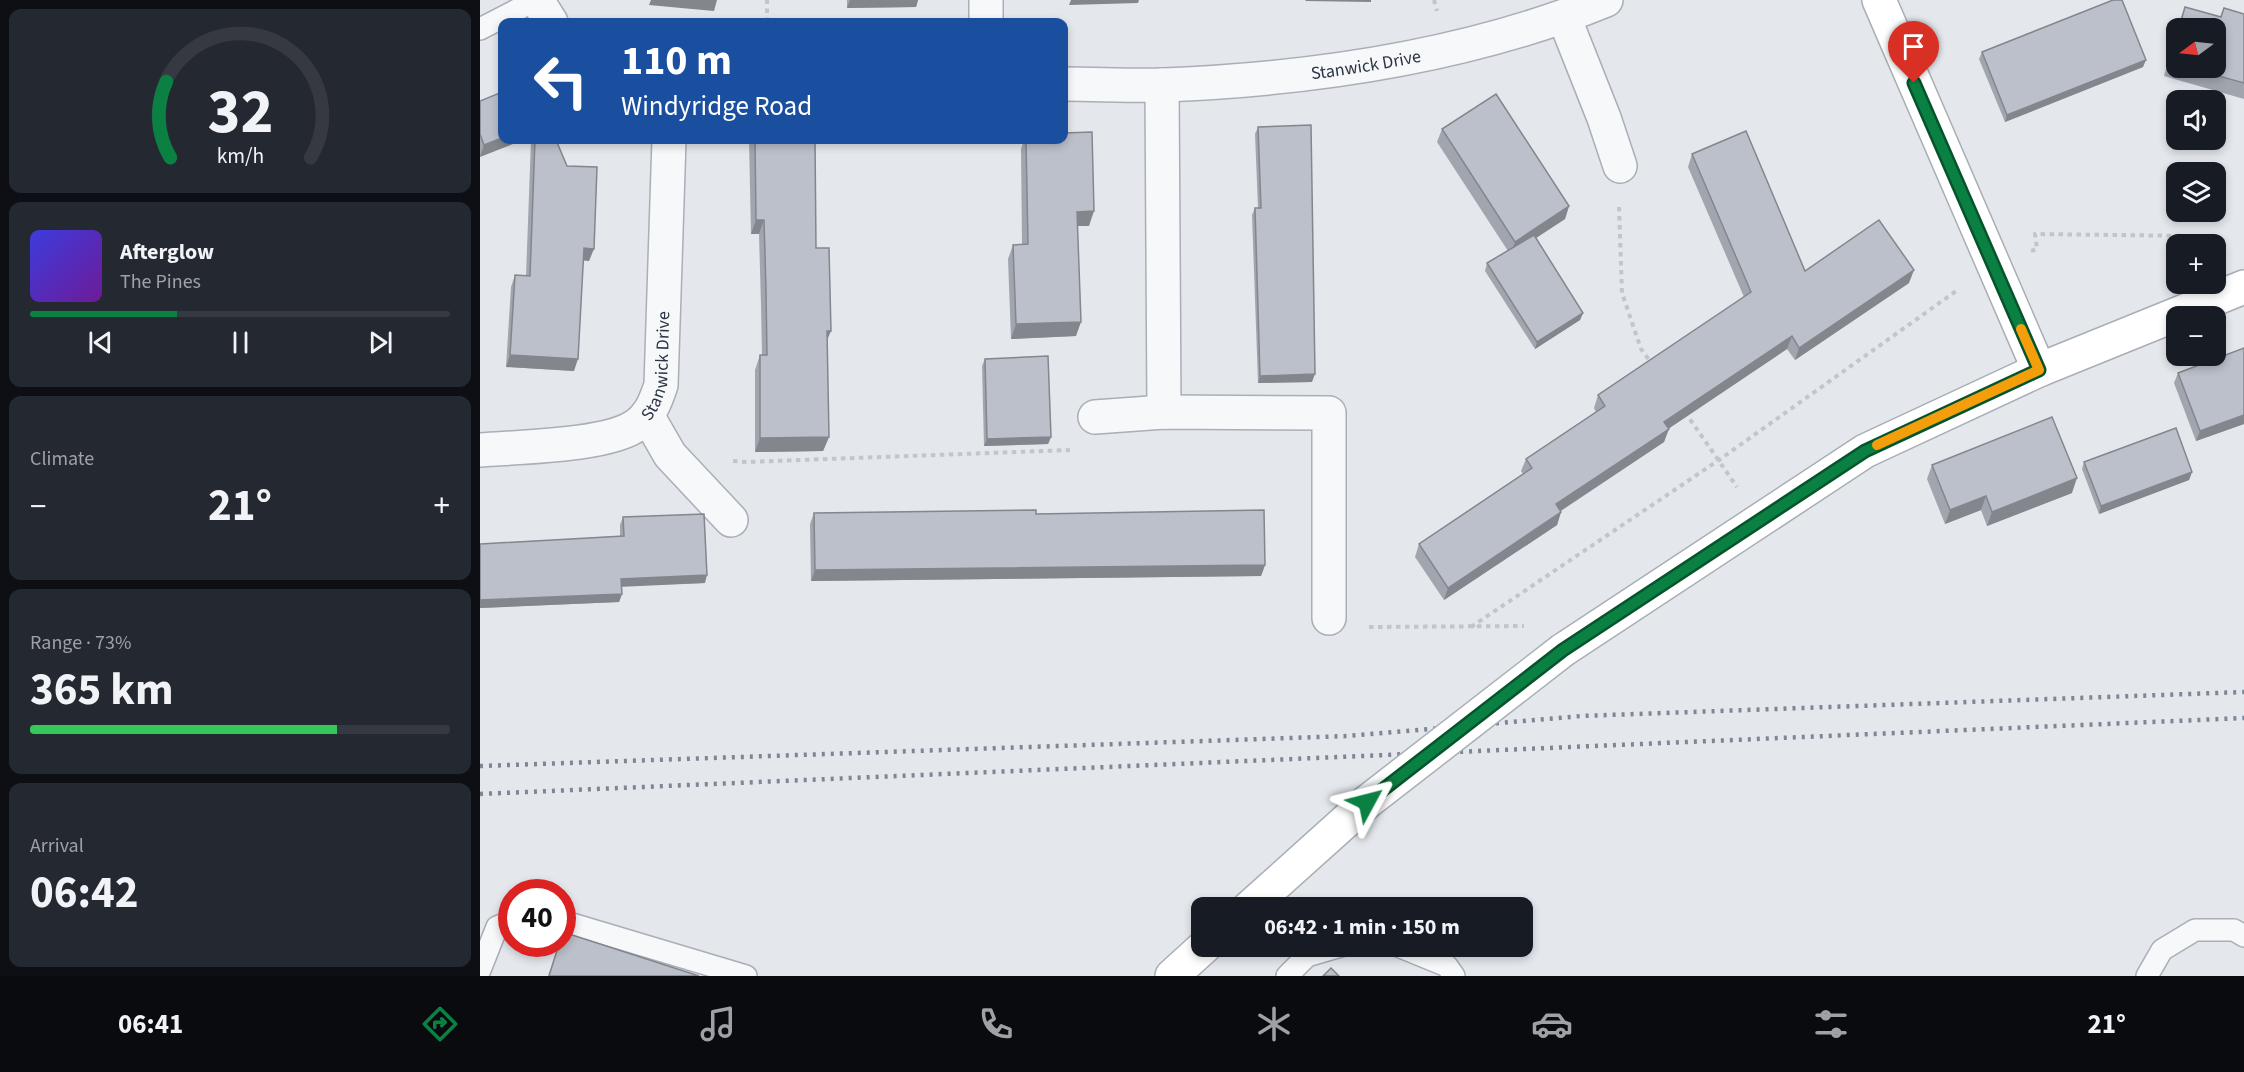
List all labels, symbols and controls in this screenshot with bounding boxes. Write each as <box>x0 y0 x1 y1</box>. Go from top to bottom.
north arrow <box>2166 18 2226 78</box>
map controls <box>2166 18 2226 366</box>
pin <box>1888 21 1939 83</box>
icon: arrive <box>1897 30 1930 63</box>
text: 110 m <box>621 31 732 91</box>
icon: left <box>522 42 600 120</box>
street label: Stanwick Drive <box>1309 44 1423 86</box>
text: 32 <box>207 68 273 157</box>
text: Windyridge Road <box>621 87 812 126</box>
button: sound <box>2166 90 2226 150</box>
text: km/h <box>216 142 264 173</box>
button: layers <box>2166 162 2226 222</box>
button: + <box>2166 234 2226 294</box>
text: Afterglow <box>120 236 214 268</box>
text: The Pines <box>120 268 201 296</box>
button: − <box>2166 306 2226 366</box>
street label: Stanwick Drive <box>635 311 676 426</box>
icon: previous <box>84 326 117 359</box>
icon: pause <box>224 326 257 359</box>
icon: next <box>364 326 397 359</box>
text: Climate <box>30 445 94 473</box>
text: 21° <box>208 474 272 538</box>
text: − <box>30 483 46 530</box>
text: + <box>434 483 450 530</box>
text: Range · 73% <box>30 629 131 657</box>
text: 365 km <box>30 658 174 722</box>
position arrow <box>1335 770 1399 834</box>
text: Arrival <box>30 832 84 860</box>
text: 06:42 <box>30 861 139 925</box>
speed limit sign: 40 <box>498 879 576 957</box>
text: 06:42 · 1 min · 150 m <box>1264 911 1460 943</box>
icon: directions <box>419 1003 461 1045</box>
icon: music <box>697 1003 739 1045</box>
icon: phone <box>975 1003 1017 1045</box>
icon: climate <box>1253 1003 1295 1045</box>
icon: car <box>1531 1003 1573 1045</box>
icon: filters <box>1810 1003 1852 1045</box>
text: 06:41 <box>118 1005 183 1044</box>
text: 21° <box>2088 1005 2126 1044</box>

